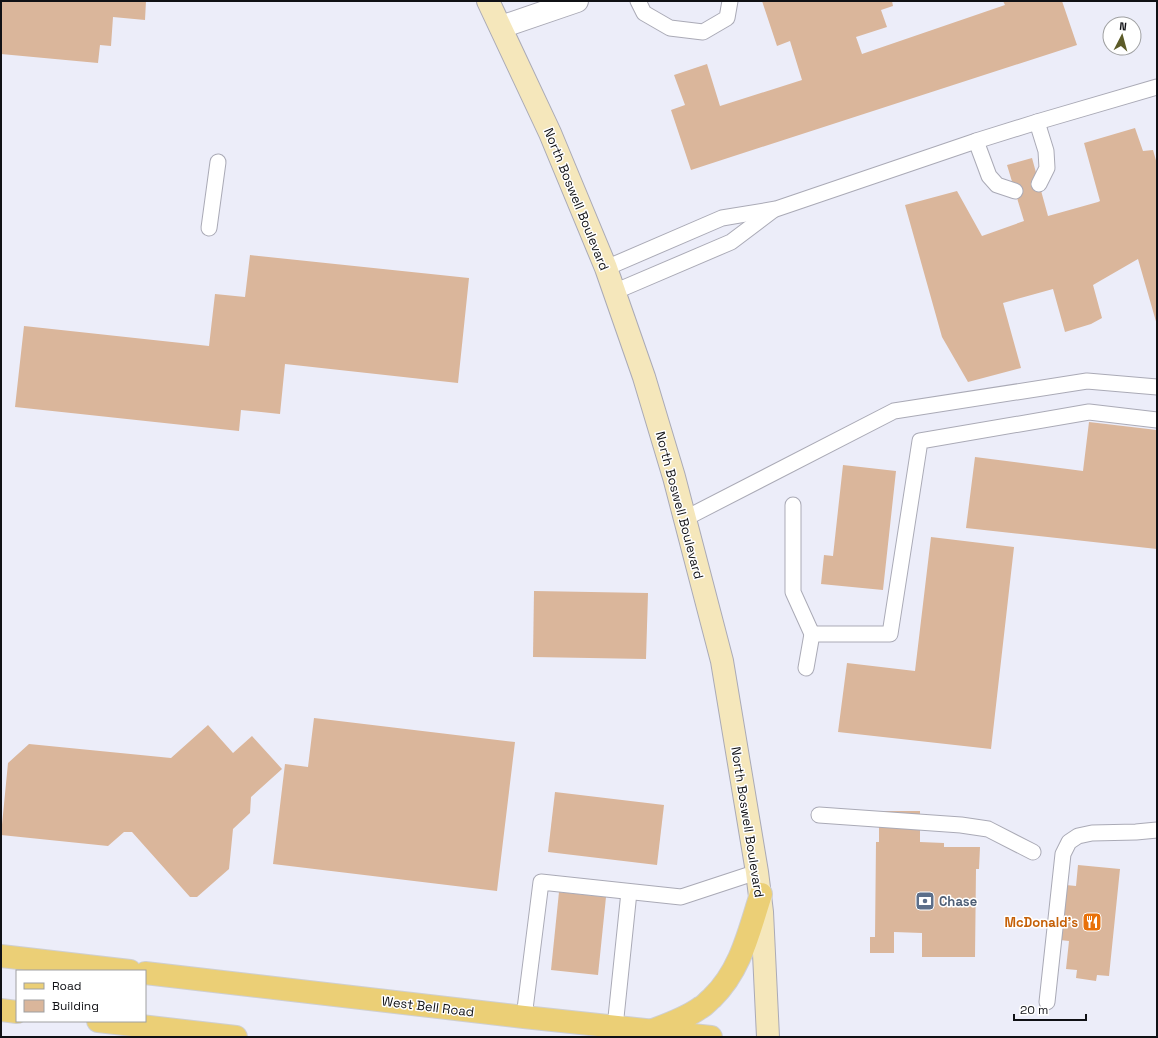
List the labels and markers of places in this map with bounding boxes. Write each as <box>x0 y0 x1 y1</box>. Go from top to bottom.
bank icon: Chase <box>914 890 936 912</box>
place label: Chase <box>939 893 977 910</box>
restaurant icon: McDonald's <box>1081 911 1103 933</box>
place label: McDonald's <box>1005 914 1078 931</box>

